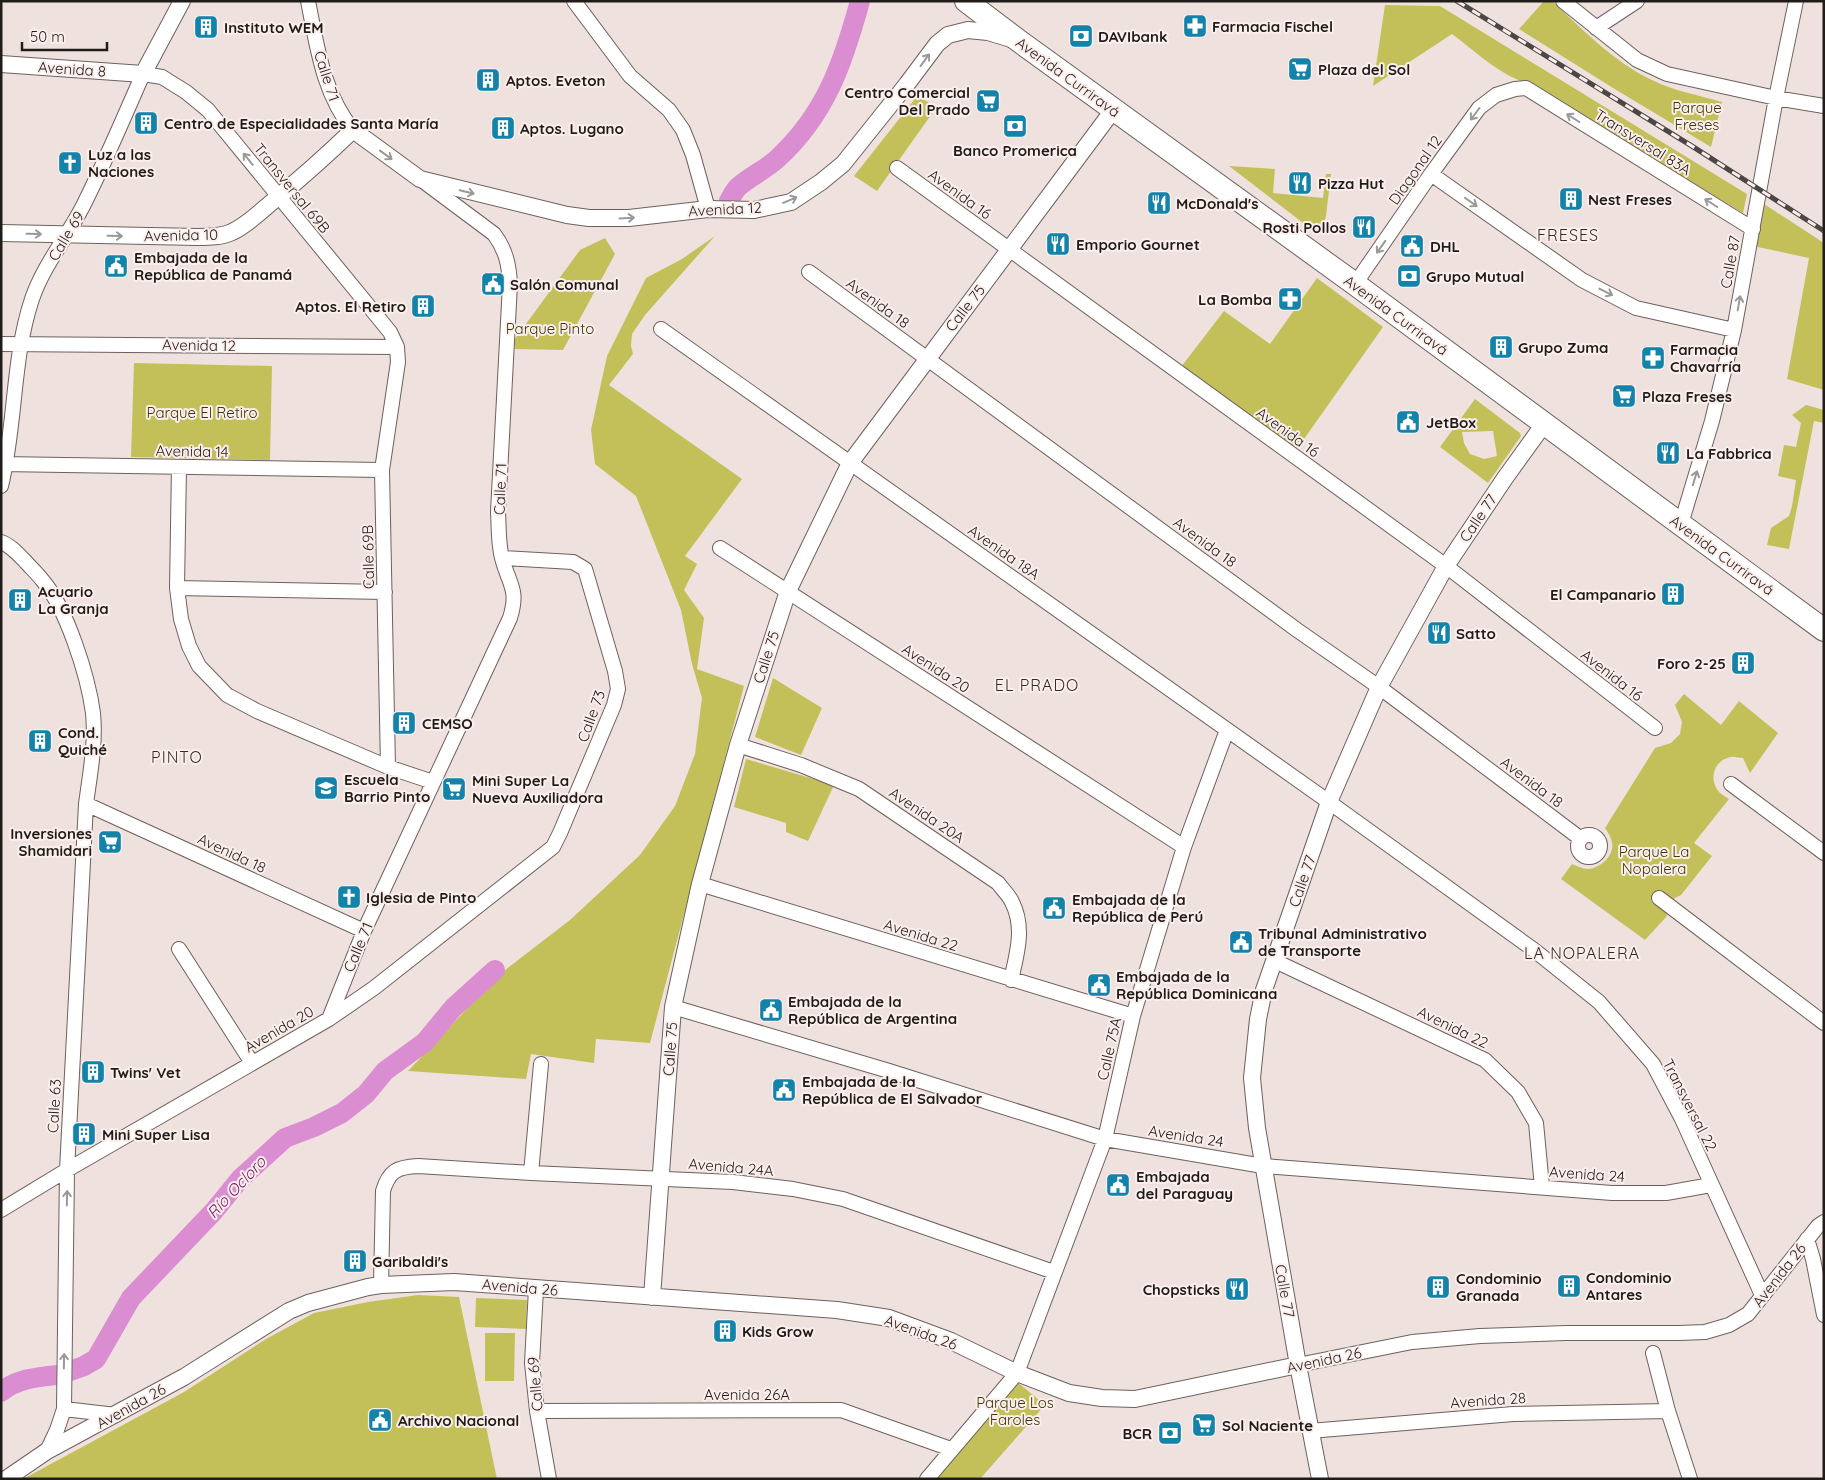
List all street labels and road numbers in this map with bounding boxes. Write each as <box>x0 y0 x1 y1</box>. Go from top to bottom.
street label: Avenida Curriravá <box>1012 33 1124 121</box>
street label: Calle 71 <box>310 48 344 104</box>
street label: Avenida 8 <box>37 57 107 81</box>
street label: Transversal 83A <box>1591 105 1695 179</box>
street label: Diagonal 12 <box>1384 132 1446 208</box>
street label: Transversal 69B <box>250 139 334 237</box>
street label: Avenida 16 <box>925 165 995 223</box>
street label: Avenida 12 <box>688 198 762 220</box>
street label: Calle 69 <box>44 208 88 264</box>
street label: Avenida 10 <box>144 225 218 245</box>
street label: Calle 87 <box>1716 234 1744 290</box>
street label: Avenida Curriravá <box>1340 271 1452 359</box>
street label: Avenida 18 <box>843 274 913 332</box>
street label: Calle 75 <box>941 281 989 335</box>
street label: Avenida 12 <box>162 335 236 355</box>
street label: Avenida 16 <box>1253 403 1323 461</box>
street label: Avenida 14 <box>155 441 229 461</box>
street label: Calle 71 <box>490 463 510 515</box>
street label: Calle 77 <box>1455 490 1501 546</box>
street label: Avenida Curriravá <box>1666 511 1778 599</box>
street label: Avenida 18 <box>1170 513 1240 571</box>
street label: Avenida 18A <box>964 520 1044 584</box>
street label: Calle 69B <box>358 524 378 589</box>
street label: Calle 75 <box>749 628 783 686</box>
street label: Avenida 20 <box>899 639 974 697</box>
street label: Avenida 16 <box>1577 645 1647 705</box>
street label: Calle 73 <box>573 687 609 745</box>
street label: Avenida 18 <box>1497 752 1567 812</box>
street label: Avenida 20A <box>886 783 968 847</box>
street label: Avenida 18 <box>195 829 269 877</box>
street label: Calle 77 <box>1284 852 1320 909</box>
street label: Avenida 22 <box>882 915 960 955</box>
street label: Calle 71 <box>339 919 377 975</box>
street label: Avenida 20 <box>241 1001 317 1056</box>
street label: Avenida 22 <box>1414 1002 1492 1052</box>
street label: Calle 75A <box>1093 1016 1125 1082</box>
street label: Calle 75 <box>659 1021 681 1077</box>
street label: Transversal 22 <box>1659 1056 1721 1154</box>
street label: Calle 63 <box>43 1078 65 1134</box>
street label: Avenida 24 <box>1147 1121 1225 1151</box>
street label: Avenida 24A <box>688 1154 775 1180</box>
street label: Avenida 24 <box>1549 1162 1626 1186</box>
street label: Avenida 26 <box>1748 1239 1810 1311</box>
street label: Calle 77 <box>1271 1263 1299 1319</box>
street label: Avenida 26 <box>481 1274 559 1300</box>
street label: Avenida 26 <box>882 1310 960 1354</box>
street label: Avenida 26 <box>1285 1343 1363 1377</box>
street label: Calle 69 <box>523 1356 547 1412</box>
street label: Avenida 26 <box>93 1379 169 1433</box>
street label: Avenida 26A <box>704 1385 790 1404</box>
street label: Avenida 28 <box>1449 1388 1527 1412</box>

